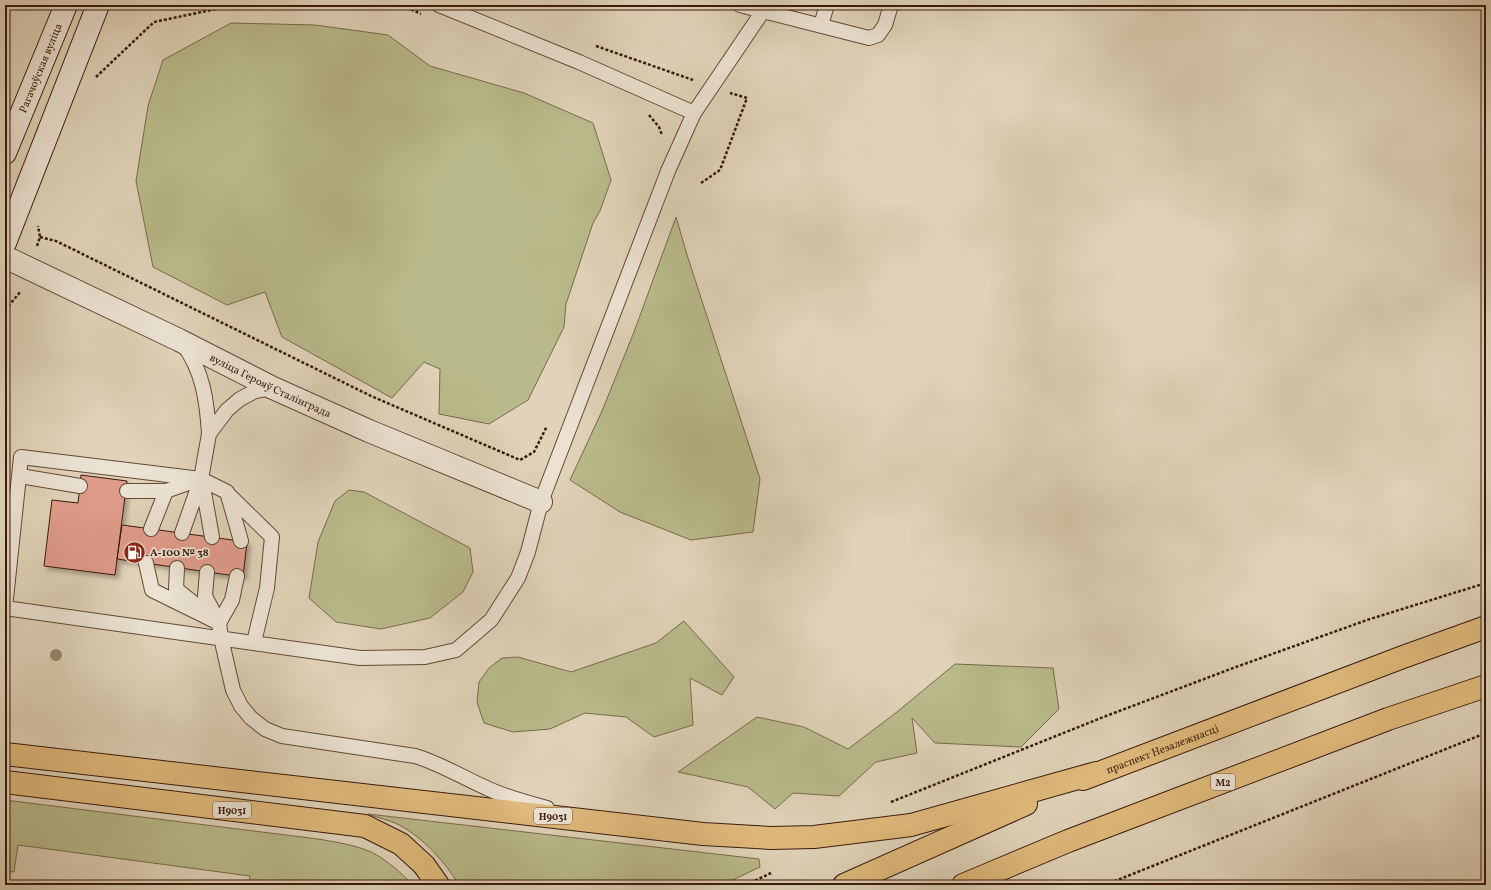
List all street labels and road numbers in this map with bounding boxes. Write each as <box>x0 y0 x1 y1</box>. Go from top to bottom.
street label: Рагачоўская вуліца <box>16 21 67 116</box>
street label: вуліца Герояў Сталінграда <box>207 351 334 422</box>
street label: праспект Незалежнасці <box>1105 722 1221 778</box>
road number: М2 <box>1211 774 1235 790</box>
road number: Н9031 <box>213 802 251 818</box>
road number: Н9031 <box>534 808 572 824</box>

